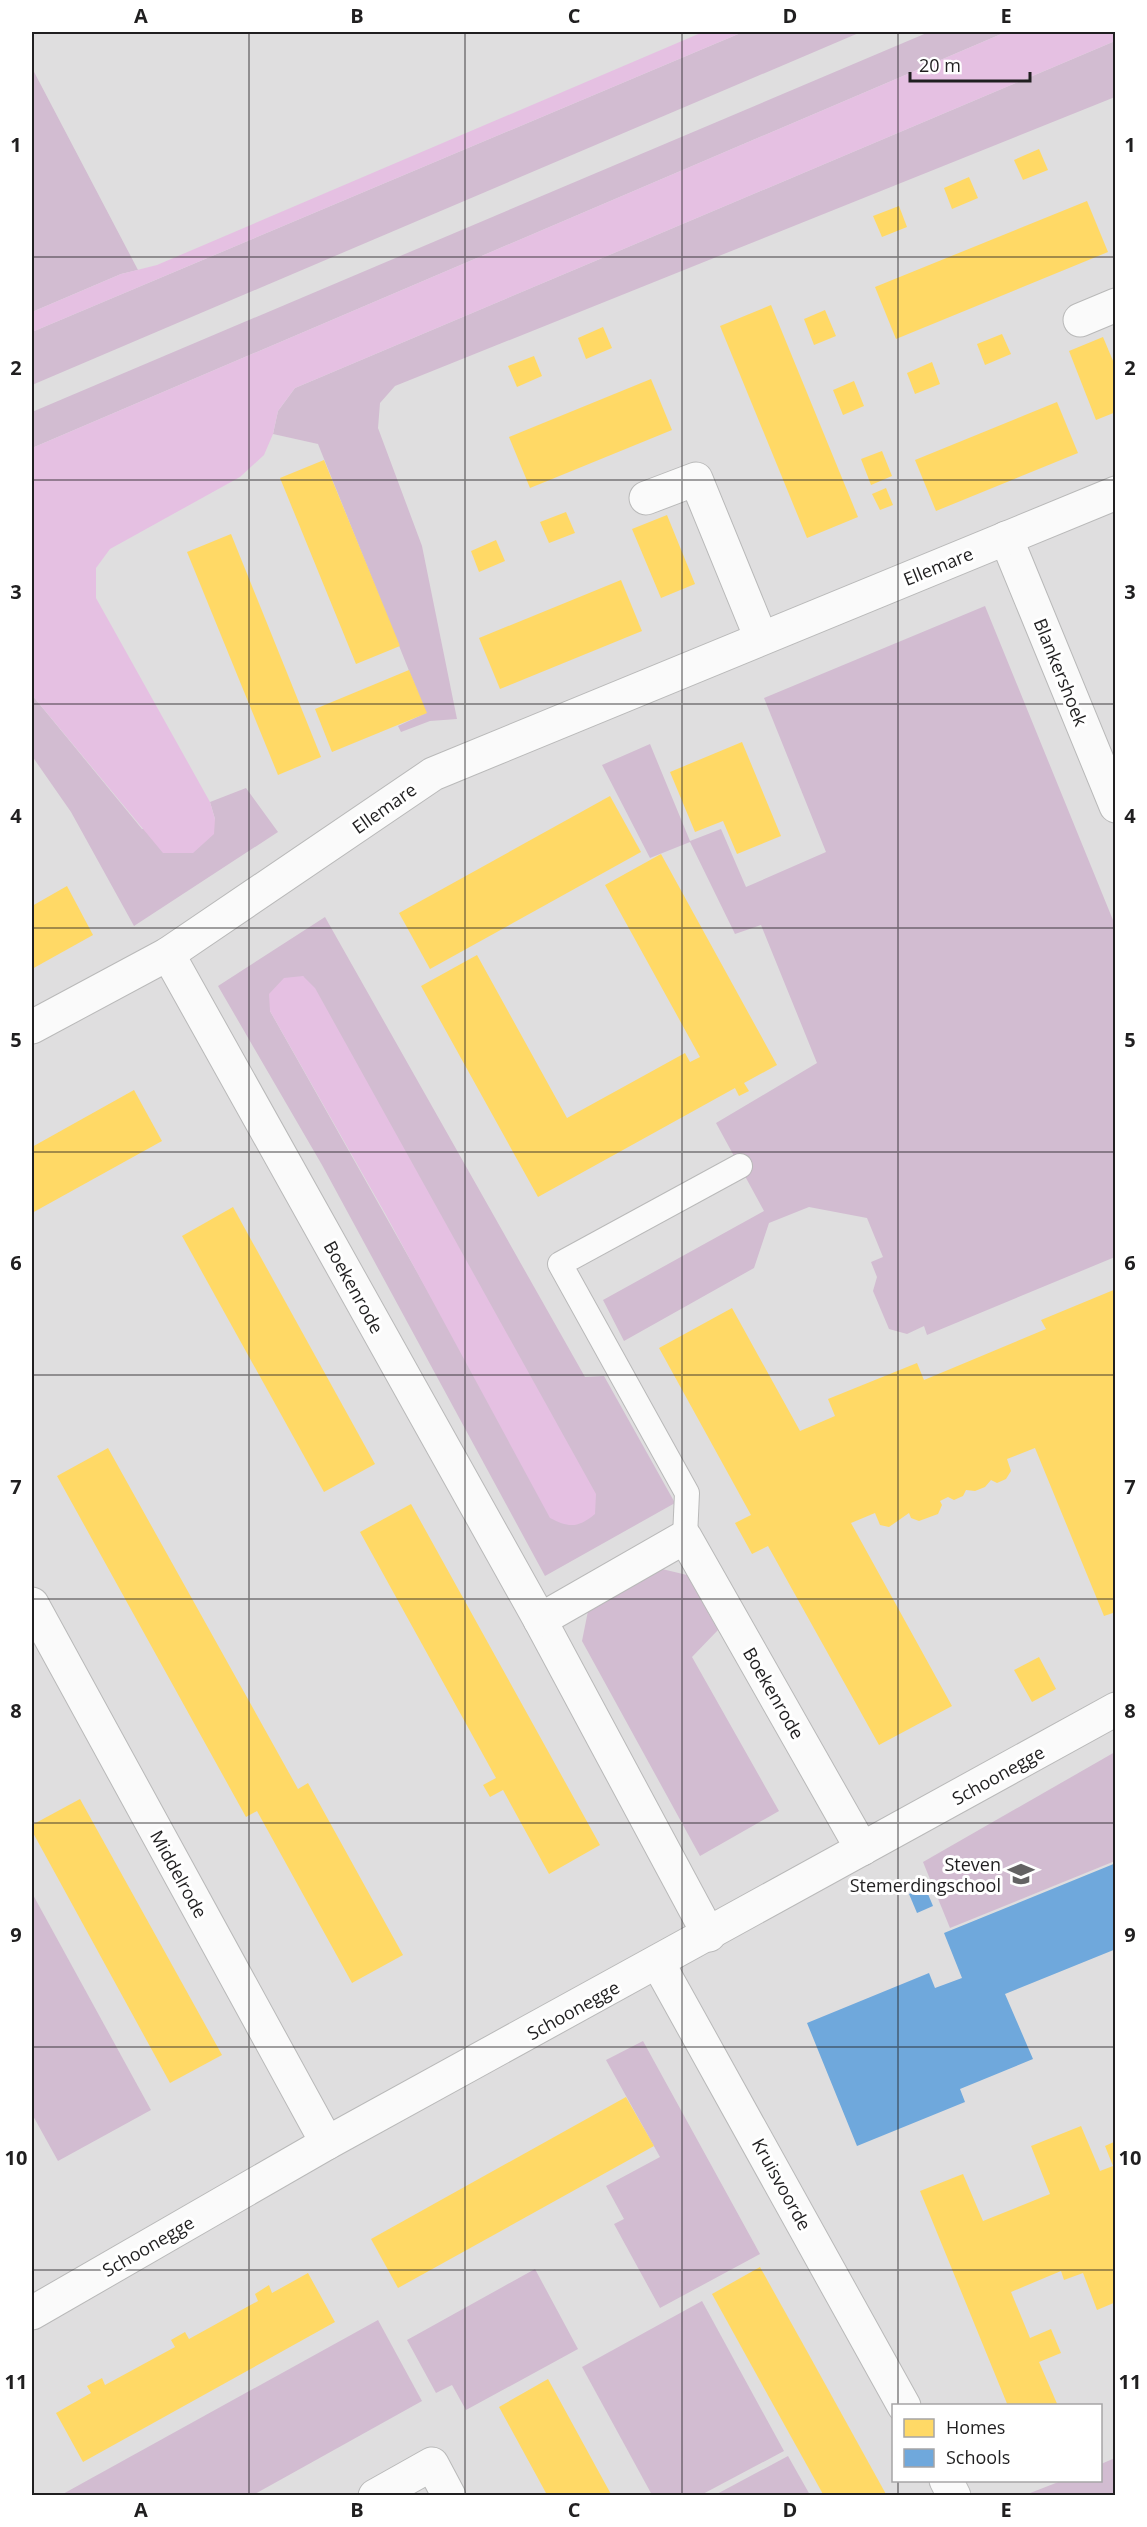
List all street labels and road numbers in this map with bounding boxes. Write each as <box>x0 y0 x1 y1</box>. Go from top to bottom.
street label: Ellemare <box>900 541 976 591</box>
street label: Blankershoek <box>1028 615 1094 730</box>
street label: Ellemare <box>347 777 421 839</box>
street label: Boekenrode <box>319 1236 389 1338</box>
street label: Boekenrode <box>738 1643 810 1743</box>
street label: Schoonegge <box>948 1740 1048 1810</box>
street label: Middelrode <box>145 1826 213 1922</box>
street label: Schoonegge <box>523 1975 623 2045</box>
street label: Kruisvoorde <box>747 2134 817 2234</box>
street label: Schoonegge <box>98 2210 198 2282</box>

